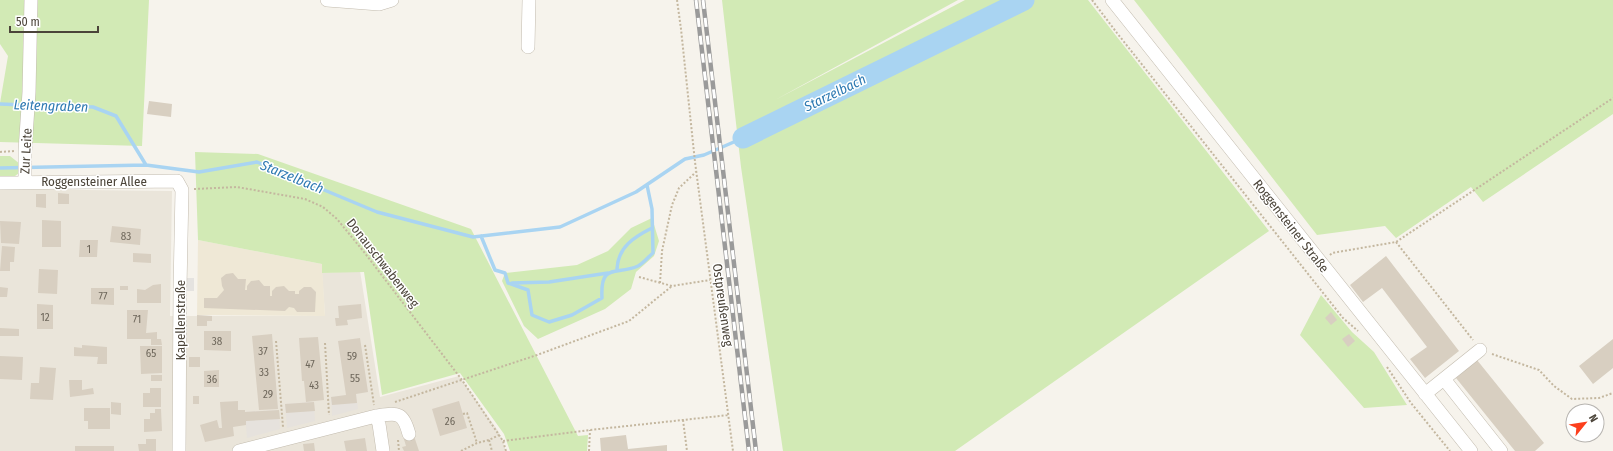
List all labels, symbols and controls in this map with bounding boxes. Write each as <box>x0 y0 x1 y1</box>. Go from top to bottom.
scale bar <box>10 8 98 34</box>
text: 50 m <box>16 15 40 29</box>
water label: Starzelbach <box>800 71 869 116</box>
water label: Leitengraben <box>13 96 89 116</box>
street label: Zur Leite <box>17 128 35 174</box>
water label: Starzelbach <box>257 156 326 197</box>
street label: Roggensteiner Allee <box>41 174 147 189</box>
street label: Roggensteiner Straße <box>1250 177 1332 275</box>
street label: Donauschwabenweg <box>344 216 423 311</box>
house number: 83 <box>121 230 131 243</box>
house number: 1 <box>87 243 91 256</box>
street label: Ostpreußenweg <box>710 263 736 348</box>
street label: Kapellenstraße <box>173 280 188 360</box>
house number: 77 <box>99 290 108 303</box>
house number: 12 <box>40 311 50 324</box>
house number: 71 <box>133 313 141 326</box>
house number: 38 <box>212 335 223 348</box>
house number: 37 <box>258 345 268 358</box>
house number: 65 <box>146 347 156 360</box>
house number: 59 <box>347 350 357 363</box>
house number: 47 <box>305 358 315 371</box>
house number: 33 <box>259 366 269 379</box>
house number: 55 <box>350 372 360 385</box>
house number: 36 <box>207 373 218 386</box>
house number: 43 <box>309 379 319 392</box>
house number: 29 <box>263 388 273 401</box>
north arrow <box>1565 403 1605 443</box>
text: N <box>1586 412 1601 424</box>
house number: 26 <box>445 415 456 428</box>

